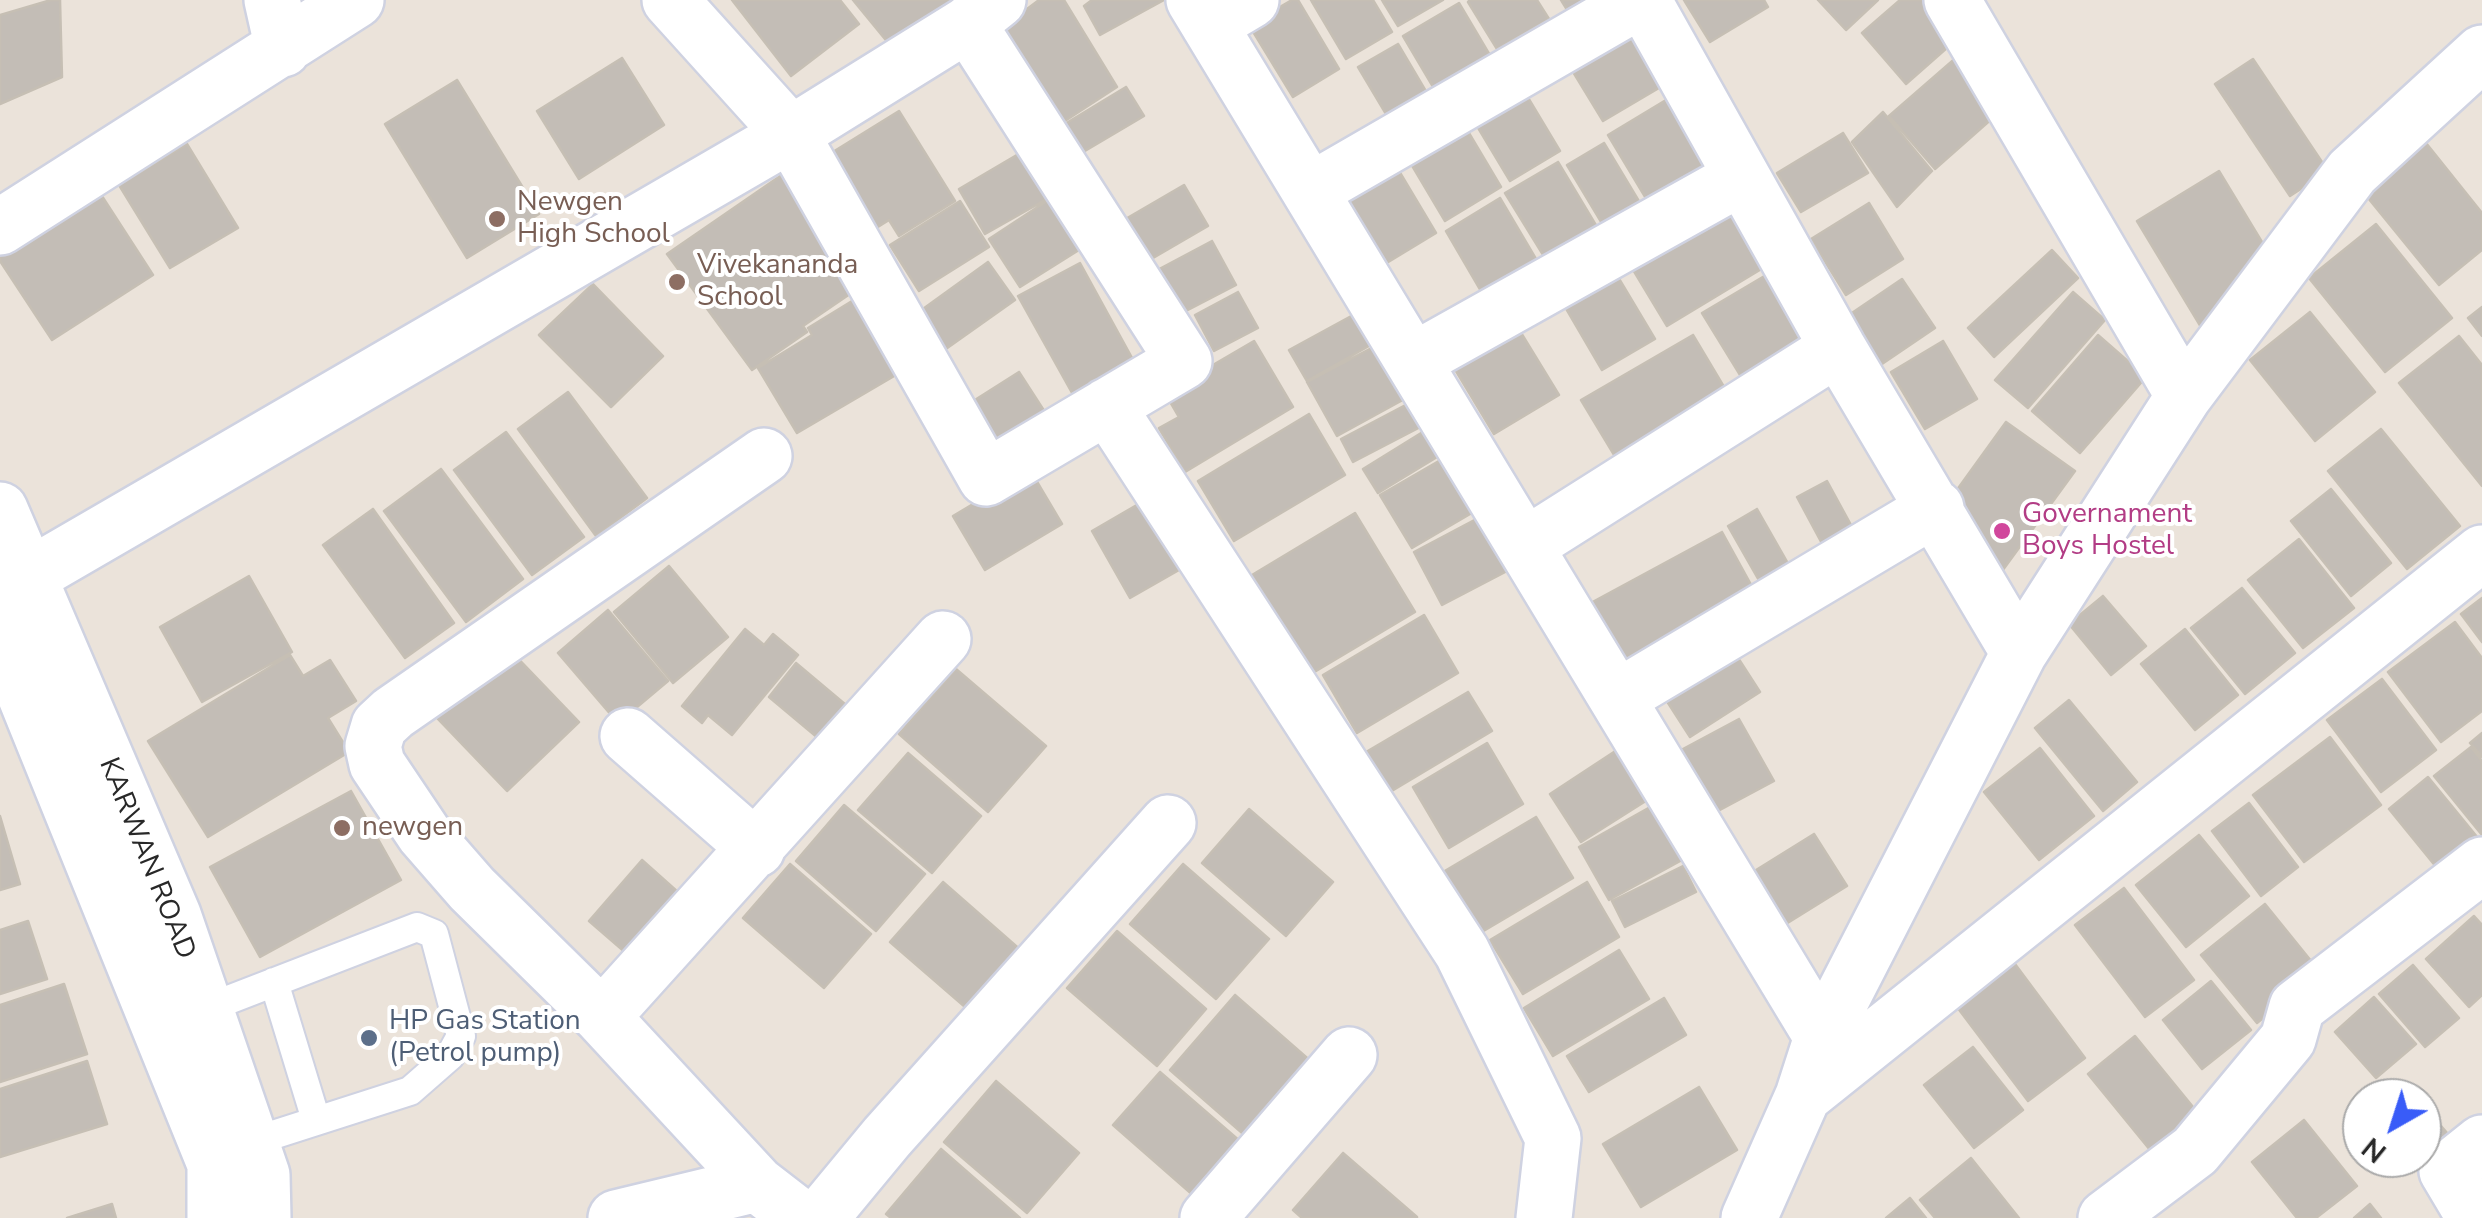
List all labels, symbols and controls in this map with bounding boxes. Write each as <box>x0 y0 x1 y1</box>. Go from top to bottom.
place label: Newgen High School <box>517 186 670 252</box>
marker: Newgen High School <box>486 208 508 230</box>
place label: Vivekananda School <box>697 249 858 315</box>
marker: Vivekananda School <box>666 271 688 293</box>
place label: Governament Boys Hostel <box>2022 498 2192 564</box>
marker: Governament Boys Hostel <box>1991 520 2013 542</box>
street label: KARWAN ROAD <box>90 753 202 965</box>
place label: newgen <box>362 811 463 845</box>
marker: newgen <box>331 817 353 839</box>
place label: HP Gas Station (Petrol pump) <box>389 1005 581 1071</box>
marker: HP Gas Station (Petrol pump) <box>358 1027 380 1049</box>
north arrow <box>2342 1078 2442 1178</box>
text: N <box>2354 1128 2394 1171</box>

